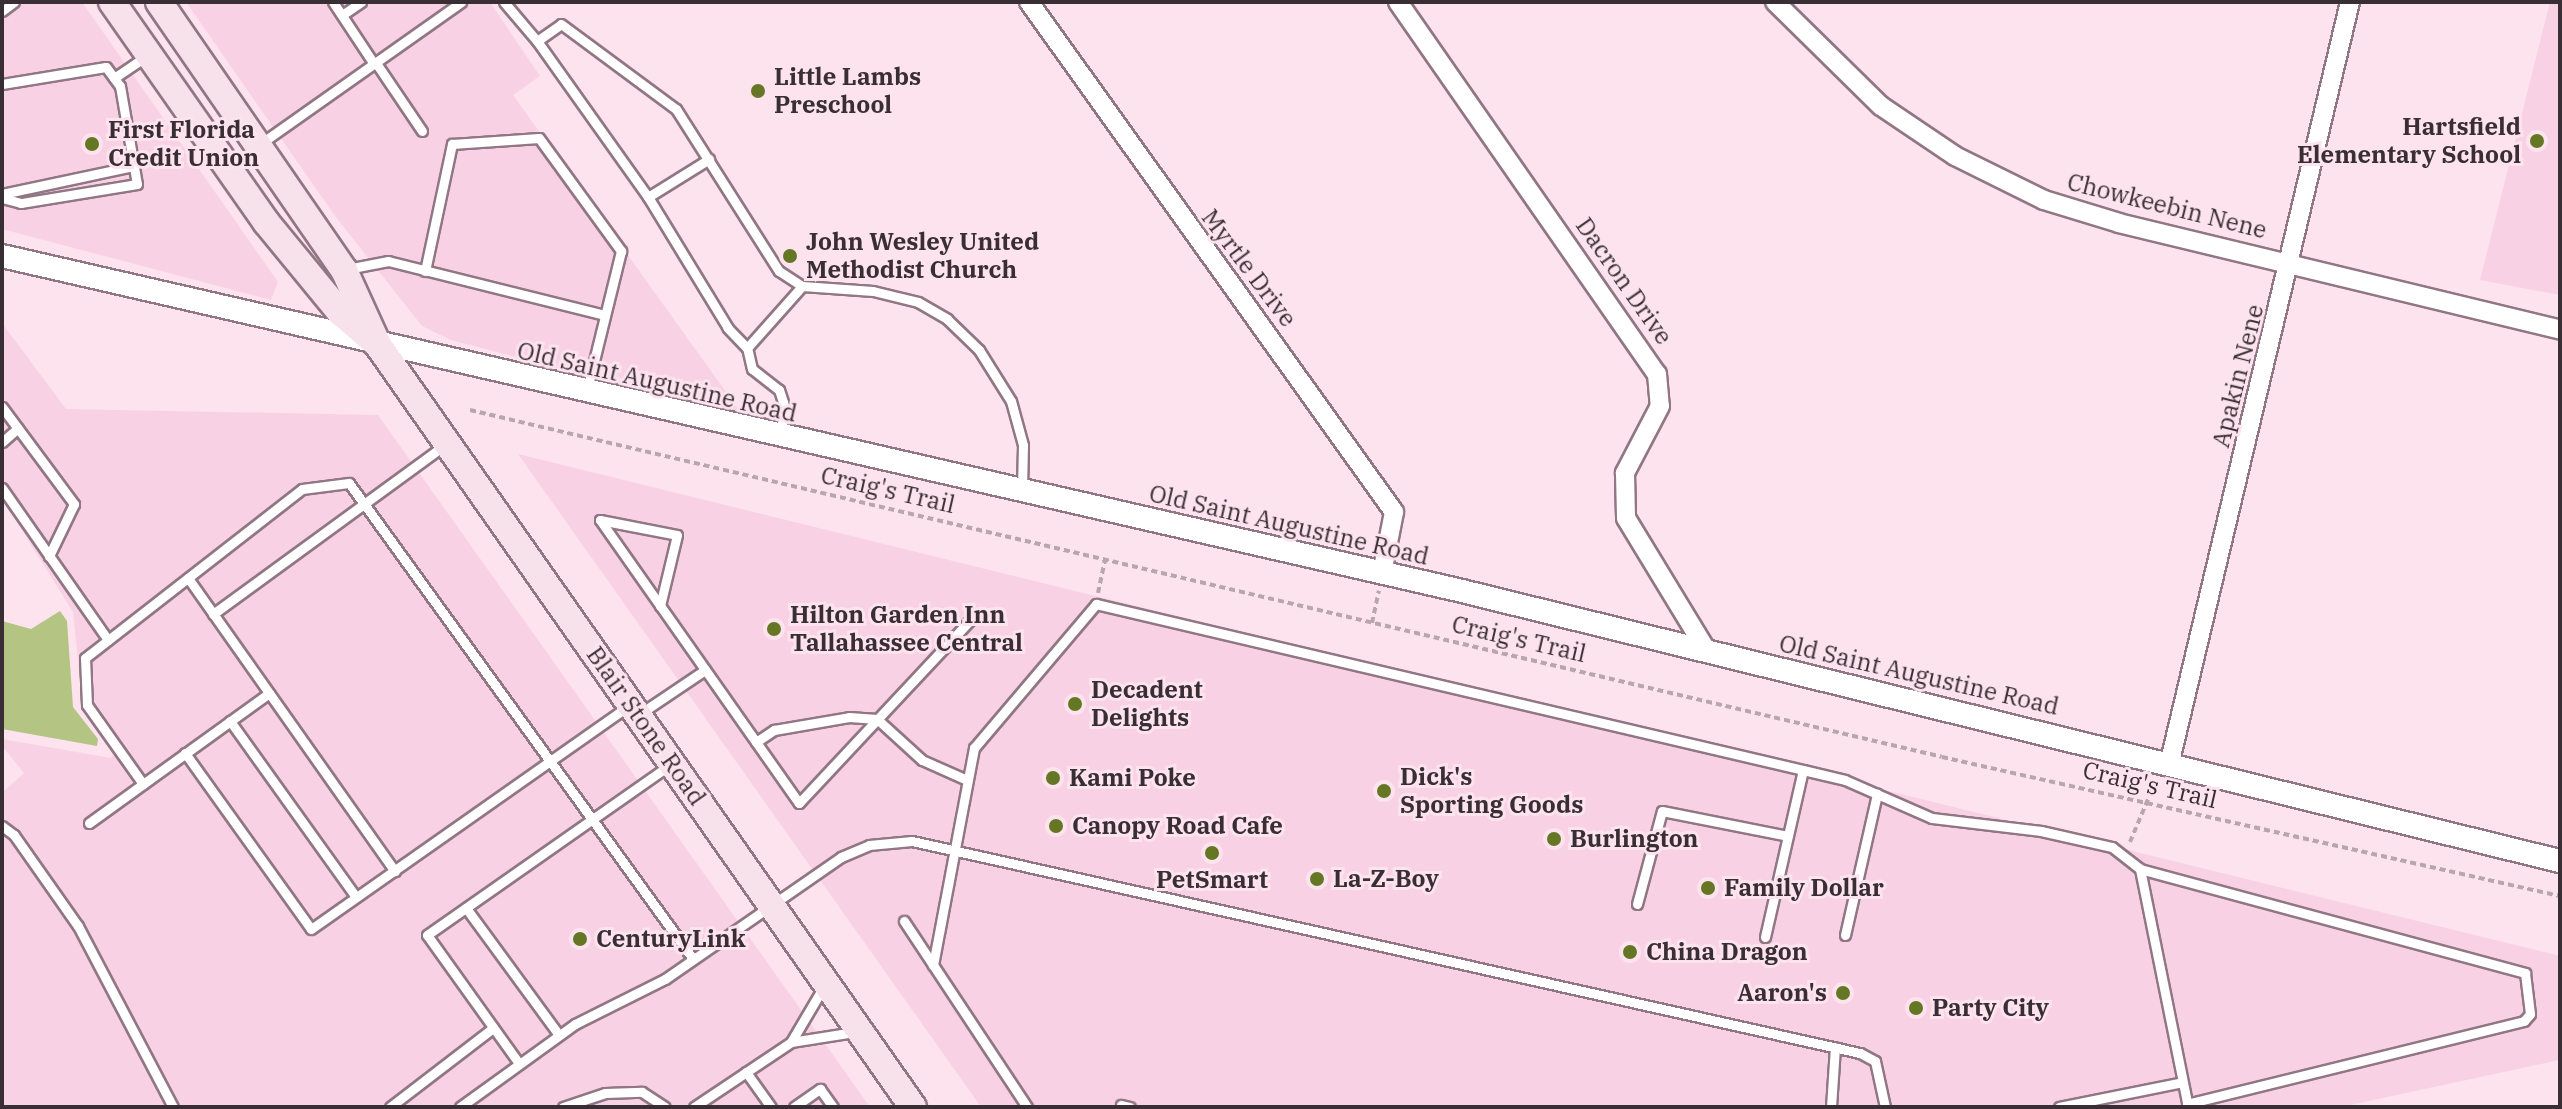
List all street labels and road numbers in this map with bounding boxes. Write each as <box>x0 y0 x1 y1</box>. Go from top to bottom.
street label: Chowkeebin Nene <box>2064 167 2270 245</box>
street label: Myrtle Drive <box>1196 204 1302 332</box>
street label: Dacron Drive <box>1570 212 1678 350</box>
street label: Apakin Nene <box>2206 302 2270 450</box>
street label: Old Saint Augustine Road <box>514 336 800 428</box>
street label: Craig's Trail <box>818 461 958 519</box>
street label: Old Saint Augustine Road <box>1146 479 1432 571</box>
street label: Craig's Trail <box>1449 610 1589 668</box>
street label: Old Saint Augustine Road <box>1776 629 2062 721</box>
street label: Blair Stone Road <box>580 641 712 811</box>
street label: Craig's Trail <box>2080 756 2220 814</box>

